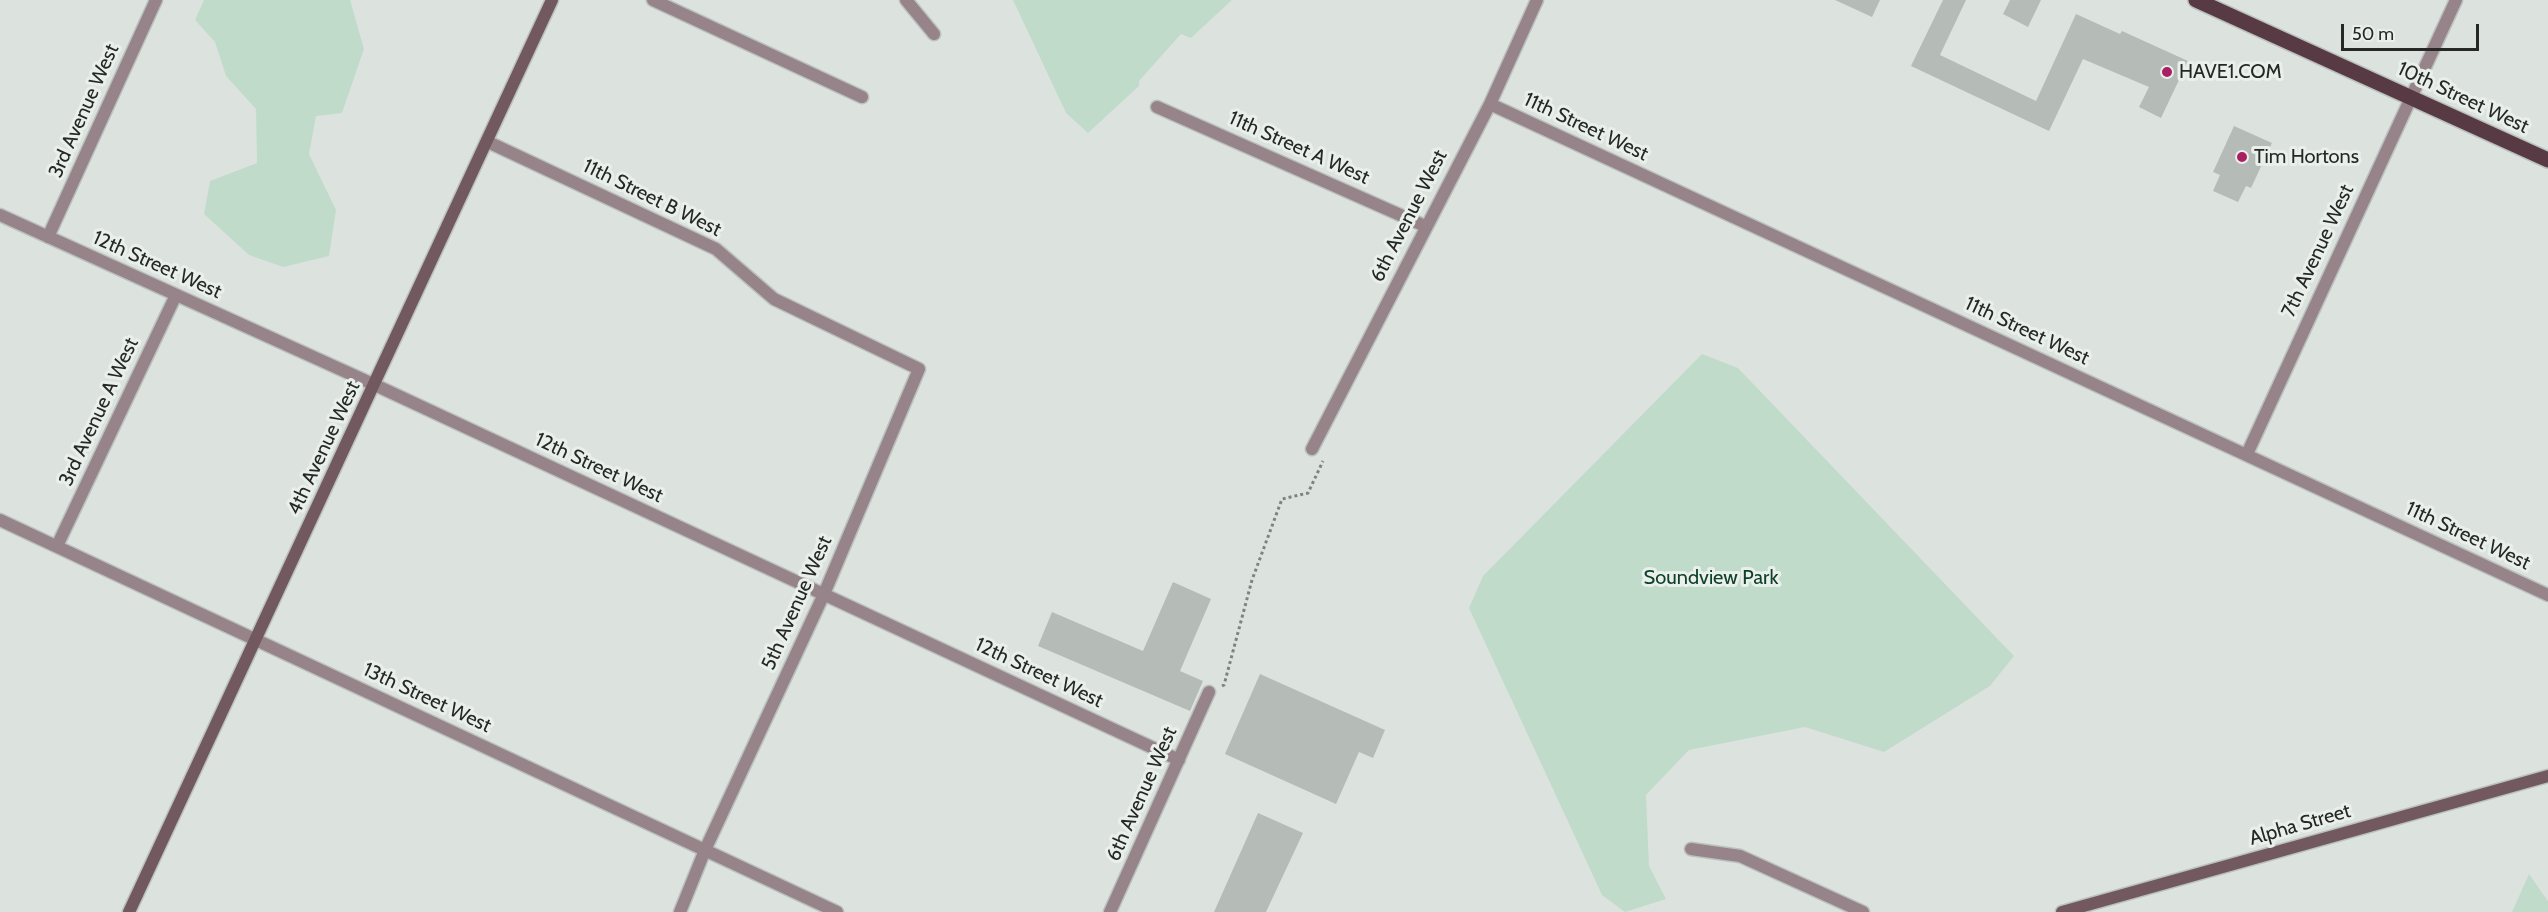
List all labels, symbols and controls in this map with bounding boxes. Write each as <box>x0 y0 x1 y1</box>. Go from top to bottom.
scale bar <box>2344 12 2482 50</box>
text: 50 m <box>2352 23 2394 45</box>
street label: 3rd Avenue West <box>44 40 124 182</box>
street label: 10th Street West <box>2394 57 2532 139</box>
place label: HAVE1.COM <box>2179 60 2282 84</box>
marker: HAVE1.COM <box>2160 65 2174 79</box>
street label: 11th Street West <box>1520 88 1652 166</box>
street label: 11th Street A West <box>1225 106 1373 190</box>
place label: Tim Hortons <box>2254 145 2359 169</box>
street label: 6th Avenue West <box>1365 146 1453 286</box>
marker: Tim Hortons <box>2235 150 2249 164</box>
street label: 11th Street B West <box>579 154 725 242</box>
street label: 7th Avenue West <box>2277 181 2359 321</box>
street label: 12th Street West <box>89 226 225 304</box>
street label: 11th Street West <box>1961 292 2093 370</box>
street label: 3rd Avenue A West <box>54 334 144 490</box>
street label: 4th Avenue West <box>282 377 366 519</box>
street label: 12th Street West <box>531 428 667 508</box>
street label: 11th Street West <box>2402 497 2534 575</box>
street label: 5th Avenue West <box>757 532 837 674</box>
park label: Soundview Park <box>1644 566 1778 590</box>
street label: 12th Street West <box>971 633 1107 713</box>
street label: 13th Street West <box>359 658 495 738</box>
street label: 6th Avenue West <box>1102 723 1182 865</box>
street label: Alpha Street <box>2247 799 2353 851</box>

